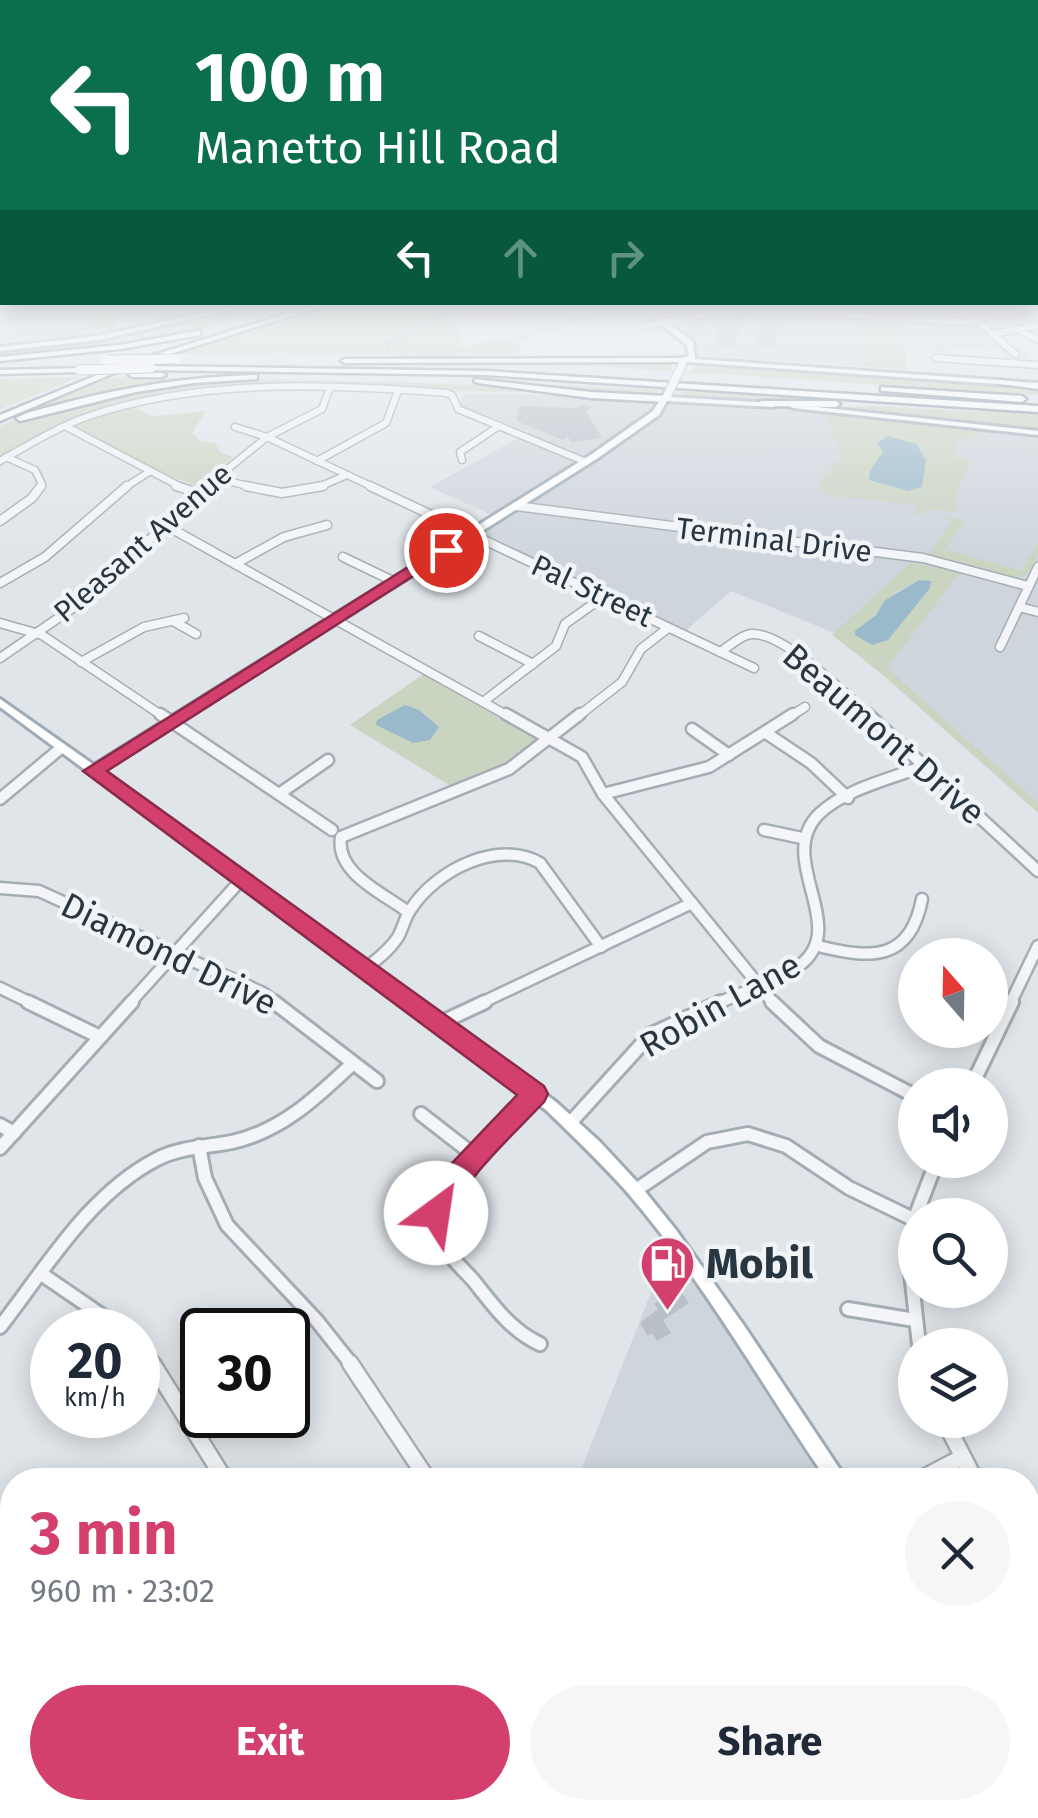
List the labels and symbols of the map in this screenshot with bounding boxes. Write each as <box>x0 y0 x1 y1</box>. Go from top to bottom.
street label: Pleasant Avenue <box>47 456 239 630</box>
pin <box>404 508 489 593</box>
street label: Terminal Drive <box>674 510 874 570</box>
street label: Pal Street <box>526 547 659 635</box>
street label: Beaumont Drive <box>774 635 994 833</box>
street label: Diamond Drive <box>54 884 284 1024</box>
north arrow <box>898 938 1008 1048</box>
street label: Robin Lane <box>632 944 808 1066</box>
position arrow <box>384 1161 488 1265</box>
fuel station icon: Mobil <box>637 1234 697 1313</box>
place label: Mobil <box>706 1239 813 1289</box>
speed limit sign: 30 <box>180 1308 310 1438</box>

